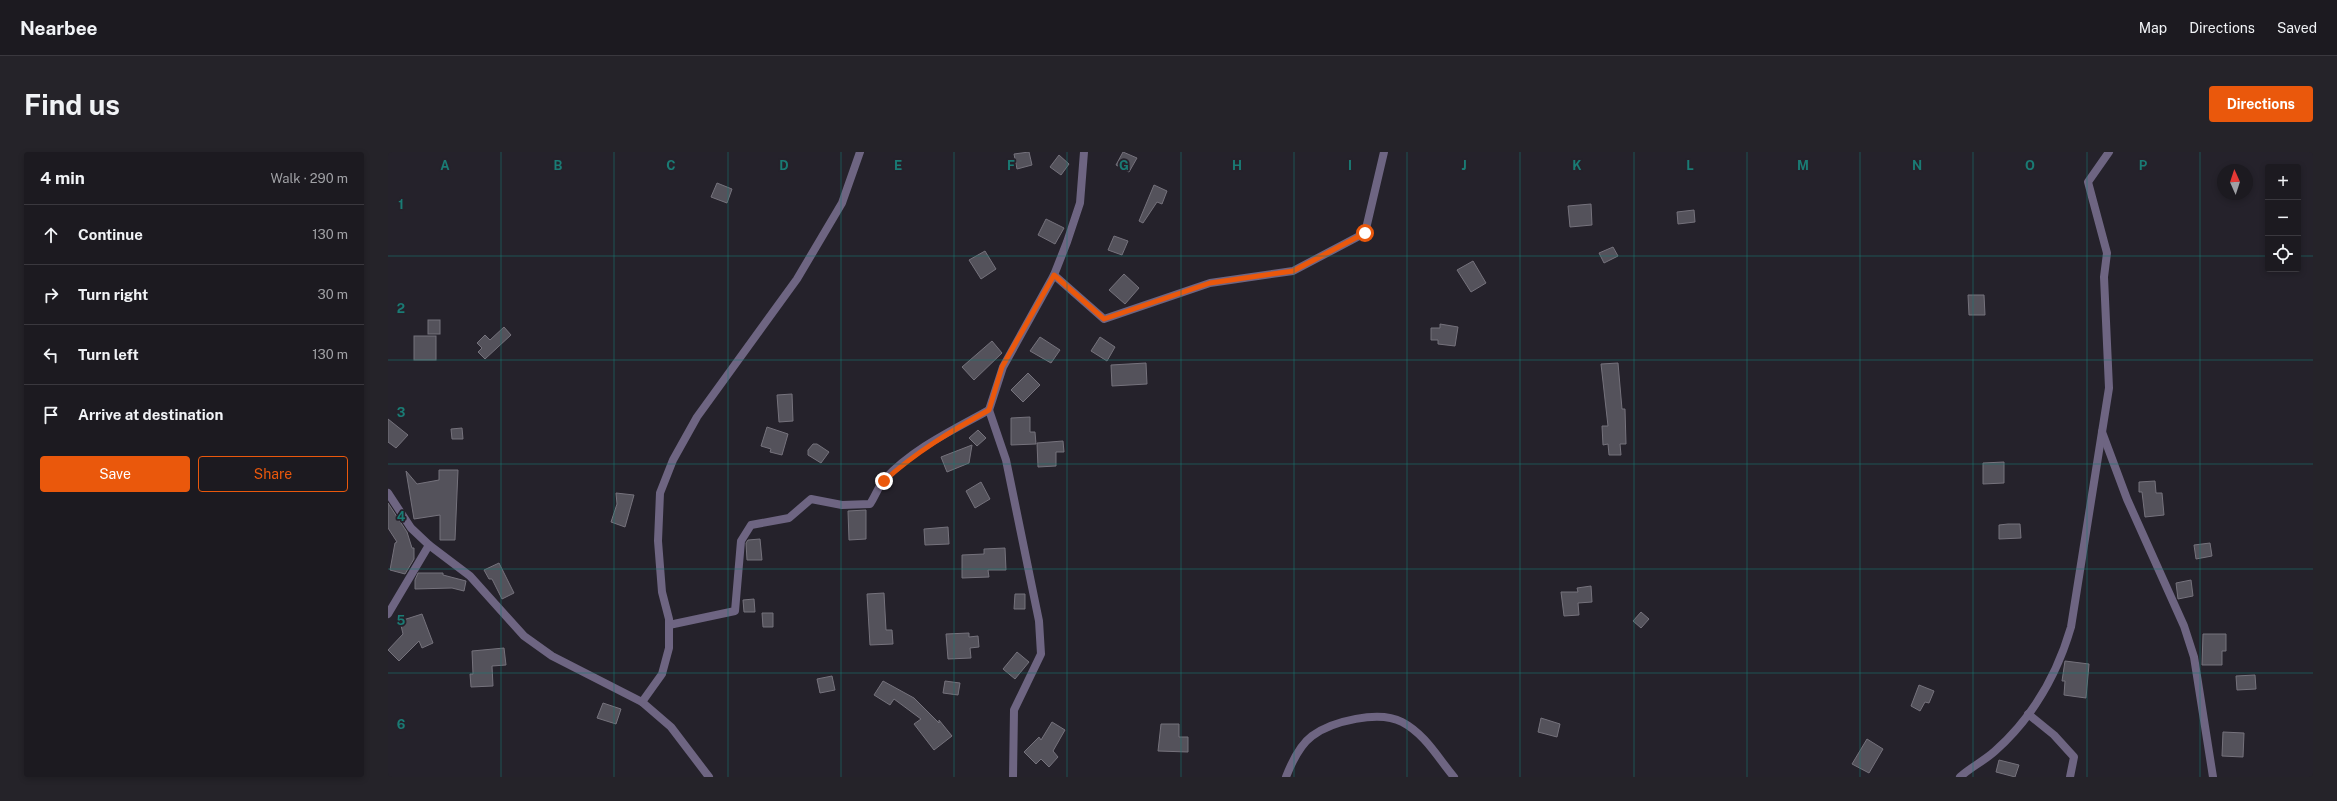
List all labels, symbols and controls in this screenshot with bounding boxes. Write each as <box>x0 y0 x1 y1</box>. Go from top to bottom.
text: Nearbee <box>20 17 98 39</box>
text: Map <box>2139 20 2167 36</box>
text: Directions <box>2189 20 2255 36</box>
text: Saved <box>2277 20 2317 36</box>
button: Directions <box>2209 86 2313 122</box>
text: Find us <box>24 88 120 121</box>
text: A <box>440 158 450 173</box>
text: B <box>554 158 563 173</box>
text: C <box>666 158 676 173</box>
text: D <box>779 158 789 173</box>
text: E <box>894 158 902 173</box>
text: F <box>1007 158 1015 173</box>
text: G <box>1119 158 1129 173</box>
text: H <box>1232 158 1242 173</box>
text: I <box>1348 158 1352 173</box>
text: J <box>1461 158 1467 173</box>
text: K <box>1572 158 1582 173</box>
text: L <box>1686 158 1694 173</box>
text: M <box>1797 158 1809 173</box>
text: N <box>1912 158 1922 173</box>
text: O <box>2025 158 2035 173</box>
text: P <box>2139 158 2148 173</box>
north arrow <box>2217 164 2253 200</box>
map controls <box>2265 164 2301 272</box>
button: + <box>2265 164 2301 200</box>
text: 4 min <box>40 168 85 188</box>
text: Walk · 290 m <box>270 171 348 186</box>
text: 1 <box>398 197 404 212</box>
button: − <box>2265 200 2301 236</box>
icon: ahead <box>40 224 62 246</box>
route start <box>1356 224 1374 242</box>
text: Continue <box>78 226 143 243</box>
text: 130 m <box>312 227 348 242</box>
button: locate <box>2265 236 2301 272</box>
icon: right <box>40 284 62 306</box>
text: Turn right <box>78 286 148 303</box>
text: 30 m <box>318 287 348 302</box>
text: 2 <box>397 301 405 316</box>
icon: left <box>40 344 62 366</box>
text: Turn left <box>78 346 139 363</box>
text: 130 m <box>312 347 348 362</box>
icon: arrive <box>40 404 62 426</box>
text: 3 <box>397 405 406 420</box>
text: Arrive at destination <box>78 406 223 423</box>
button: Save <box>40 456 190 492</box>
button: Share <box>198 456 348 492</box>
route end <box>875 472 893 490</box>
text: 4 <box>397 509 406 524</box>
text: 5 <box>397 613 406 628</box>
text: 6 <box>397 717 406 732</box>

